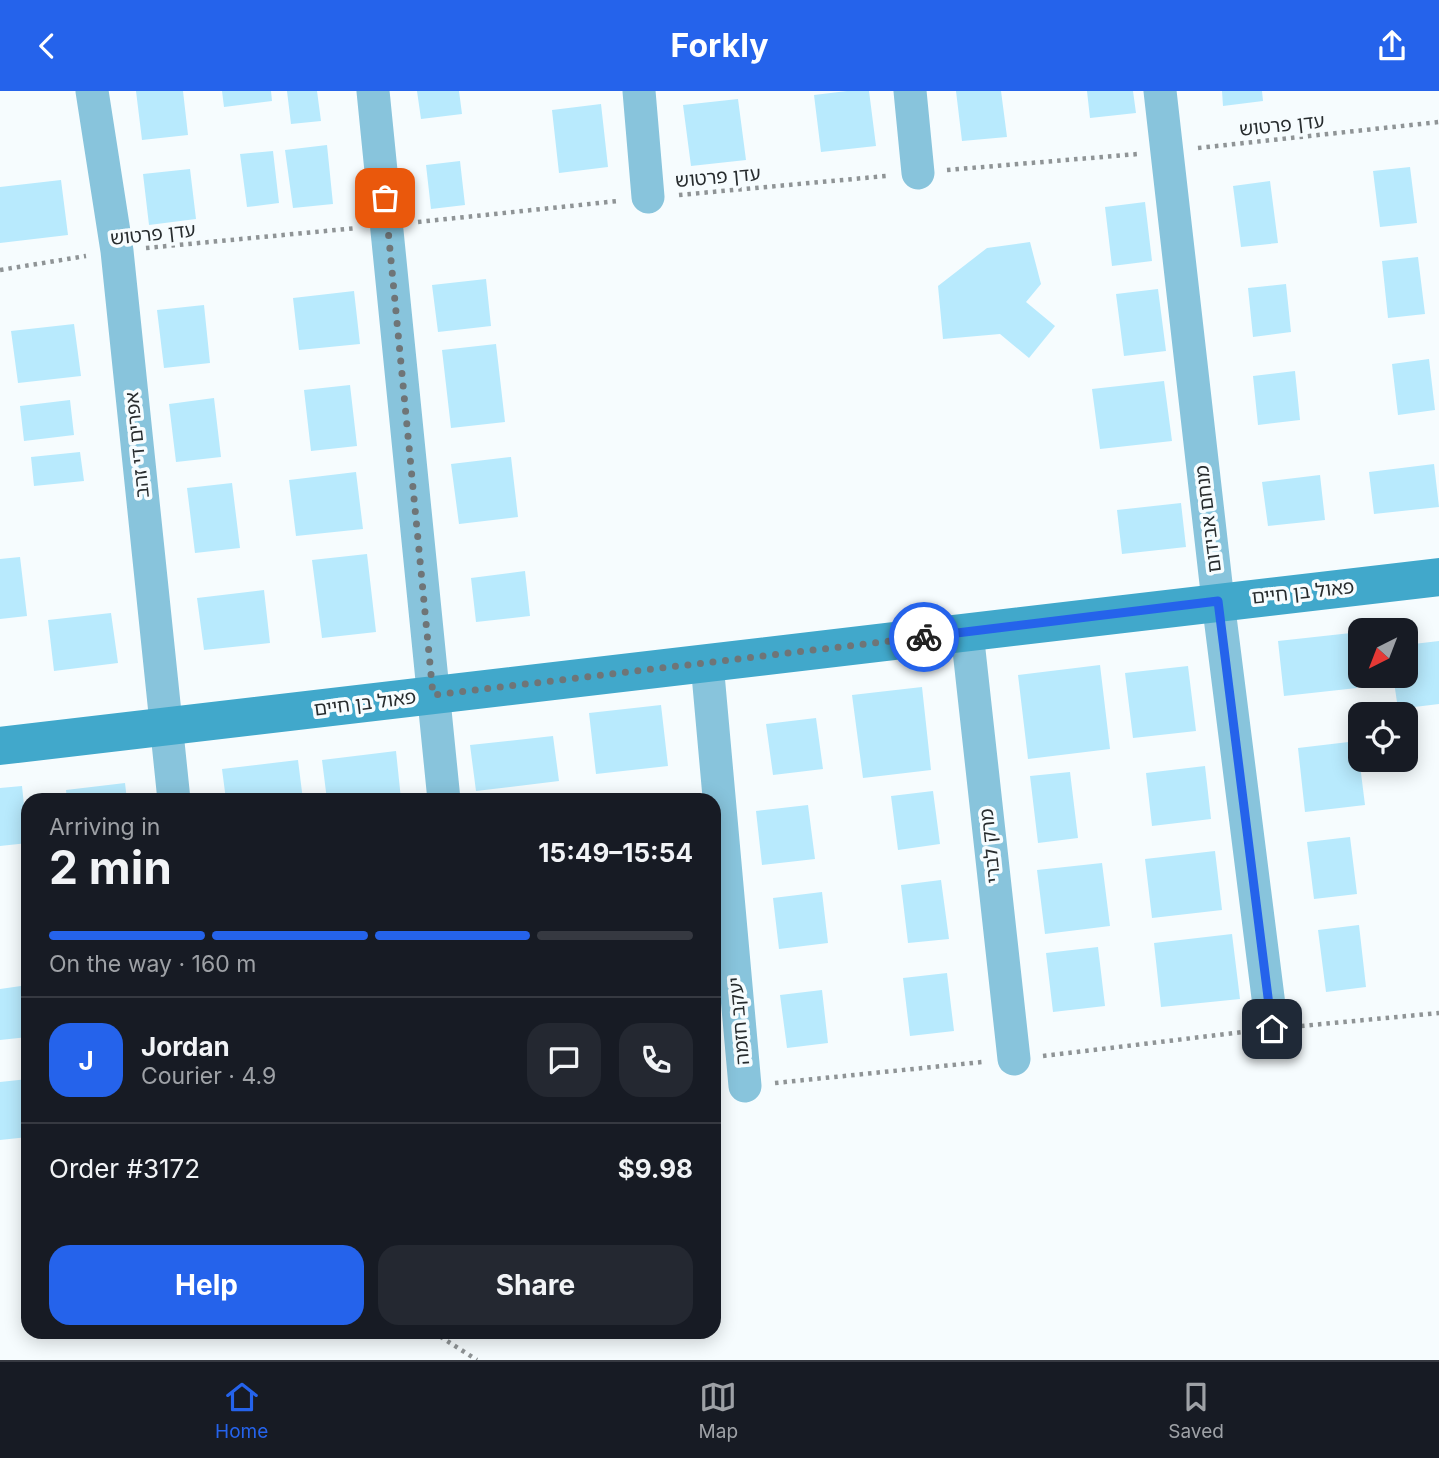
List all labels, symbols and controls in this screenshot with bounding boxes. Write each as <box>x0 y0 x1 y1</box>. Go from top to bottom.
text: Forkly <box>671 26 768 65</box>
icon: back <box>28 27 66 65</box>
icon: share <box>1373 27 1411 65</box>
street label: עדן פרטוש <box>1238 109 1326 141</box>
street label: עדן פרטוש <box>674 162 762 192</box>
pin <box>355 168 415 228</box>
icon: bag <box>366 179 404 217</box>
street label: עדן פרטוש <box>109 218 197 250</box>
street label: אפרים די זהב <box>120 391 154 499</box>
street label: מנחם אבידום <box>1190 464 1226 574</box>
street label: פאול בן חיים <box>1251 575 1355 609</box>
courier <box>889 602 959 672</box>
icon: bike <box>905 618 943 656</box>
north arrow <box>1348 618 1418 688</box>
map controls <box>1348 618 1418 772</box>
street label: פאול בן חיים <box>312 685 418 721</box>
button: locate <box>1348 702 1418 772</box>
street label: מרק לברי <box>975 808 1005 884</box>
text: Arriving in <box>49 813 160 841</box>
text: 15:49–15:54 <box>538 837 693 868</box>
text: 2 min <box>49 839 172 895</box>
text: On the way · 160 m <box>49 950 256 978</box>
street label: יעקב חזמה <box>724 976 754 1066</box>
pin <box>1242 999 1302 1059</box>
icon: home <box>1253 1010 1291 1048</box>
button: chat <box>527 1023 601 1097</box>
button: phone <box>619 1023 693 1097</box>
text: Jordan <box>141 1031 230 1062</box>
text: J <box>78 1045 94 1076</box>
text: Courier · 4.9 <box>141 1062 276 1090</box>
text: Order #3172 <box>49 1153 200 1184</box>
text: $9.98 <box>618 1153 693 1184</box>
button: Help <box>49 1245 364 1325</box>
button: Share <box>378 1245 693 1325</box>
tab: Home <box>215 1378 268 1443</box>
tab: Map <box>699 1378 738 1443</box>
tab: Saved <box>1168 1378 1224 1443</box>

